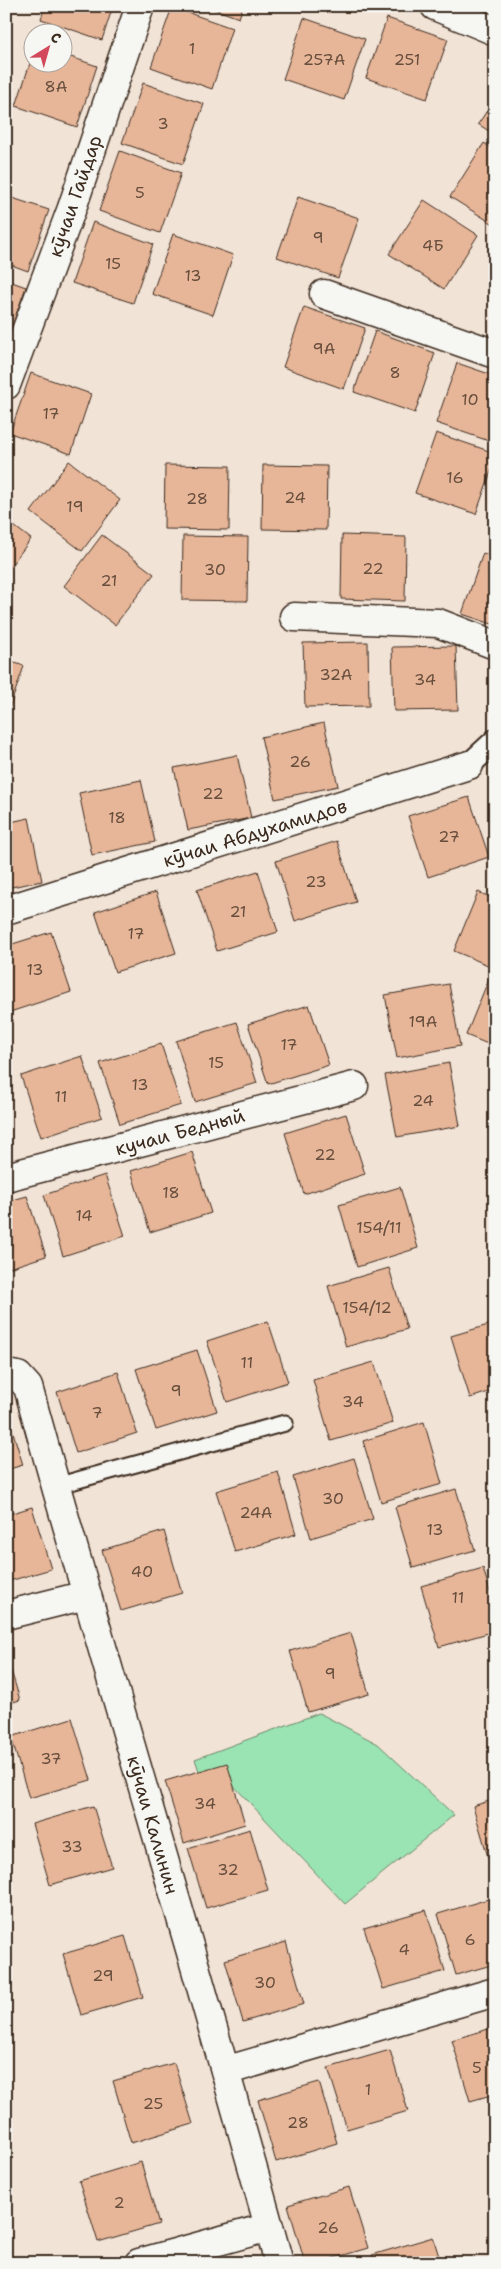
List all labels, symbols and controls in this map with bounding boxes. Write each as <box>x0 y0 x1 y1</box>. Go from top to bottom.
north arrow <box>22 22 72 72</box>
text: С <box>47 28 65 47</box>
house number: 1 <box>189 38 195 59</box>
house number: 257А <box>303 49 345 70</box>
house number: 251 <box>394 49 420 70</box>
house number: 8А <box>45 76 67 97</box>
house number: 3 <box>157 113 169 134</box>
street label: кӯчаи Гайдар <box>42 132 108 260</box>
house number: 5 <box>135 182 145 203</box>
house number: 9 <box>312 227 324 248</box>
house number: 4Б <box>422 235 444 256</box>
house number: 15 <box>105 253 121 274</box>
house number: 13 <box>184 265 202 286</box>
house number: 9А <box>313 338 335 359</box>
house number: 8 <box>389 362 401 383</box>
house number: 10 <box>461 389 479 410</box>
house number: 17 <box>42 403 60 424</box>
house number: 16 <box>446 467 464 488</box>
house number: 24 <box>284 487 306 508</box>
house number: 28 <box>186 488 208 509</box>
house number: 19 <box>66 496 84 517</box>
house number: 22 <box>362 558 384 579</box>
house number: 30 <box>204 559 226 580</box>
house number: 21 <box>100 570 118 591</box>
house number: 32А <box>320 664 352 685</box>
house number: 34 <box>414 669 436 690</box>
house number: 26 <box>289 751 311 772</box>
house number: 22 <box>202 783 224 804</box>
street label: кӯчаи Абдухамидов <box>160 793 350 873</box>
house number: 18 <box>108 807 126 828</box>
house number: 27 <box>438 826 460 847</box>
house number: 23 <box>305 871 327 892</box>
house number: 21 <box>229 901 247 922</box>
house number: 17 <box>127 923 145 944</box>
house number: 13 <box>26 959 44 980</box>
house number: 19А <box>409 1011 437 1032</box>
house number: 17 <box>280 1034 298 1055</box>
house number: 15 <box>208 1052 224 1073</box>
house number: 13 <box>131 1074 149 1095</box>
house number: 11 <box>55 1086 67 1107</box>
house number: 24 <box>412 1090 434 1111</box>
street label: кучаи Бедный <box>112 1103 248 1161</box>
house number: 22 <box>314 1144 336 1165</box>
house number: 18 <box>162 1182 180 1203</box>
house number: 14 <box>75 1205 93 1226</box>
house number: 154/11 <box>356 1217 402 1238</box>
house number: 154/12 <box>342 1297 392 1318</box>
house number: 11 <box>241 1352 253 1373</box>
house number: 9 <box>170 1380 182 1401</box>
house number: 34 <box>342 1391 364 1412</box>
house number: 7 <box>91 1402 103 1423</box>
house number: 30 <box>322 1488 344 1509</box>
house number: 24А <box>240 1502 273 1523</box>
house number: 13 <box>426 1519 444 1540</box>
house number: 40 <box>131 1561 153 1582</box>
house number: 11 <box>452 1587 464 1608</box>
house number: 9 <box>324 1663 336 1684</box>
house number: 37 <box>40 1748 62 1769</box>
street label: кӯчаи Калинин <box>121 1753 185 1897</box>
house number: 34 <box>194 1793 216 1814</box>
house number: 33 <box>61 1836 83 1857</box>
house number: 32 <box>217 1859 239 1880</box>
house number: 6 <box>464 1929 476 1950</box>
house number: 4 <box>398 1939 410 1960</box>
house number: 29 <box>92 1965 114 1986</box>
house number: 30 <box>254 1972 276 1993</box>
house number: 5 <box>472 2057 482 2078</box>
house number: 1 <box>365 2079 371 2100</box>
house number: 25 <box>143 2093 163 2114</box>
house number: 28 <box>287 2112 309 2133</box>
house number: 2 <box>113 2192 125 2213</box>
house number: 26 <box>317 2217 339 2238</box>

